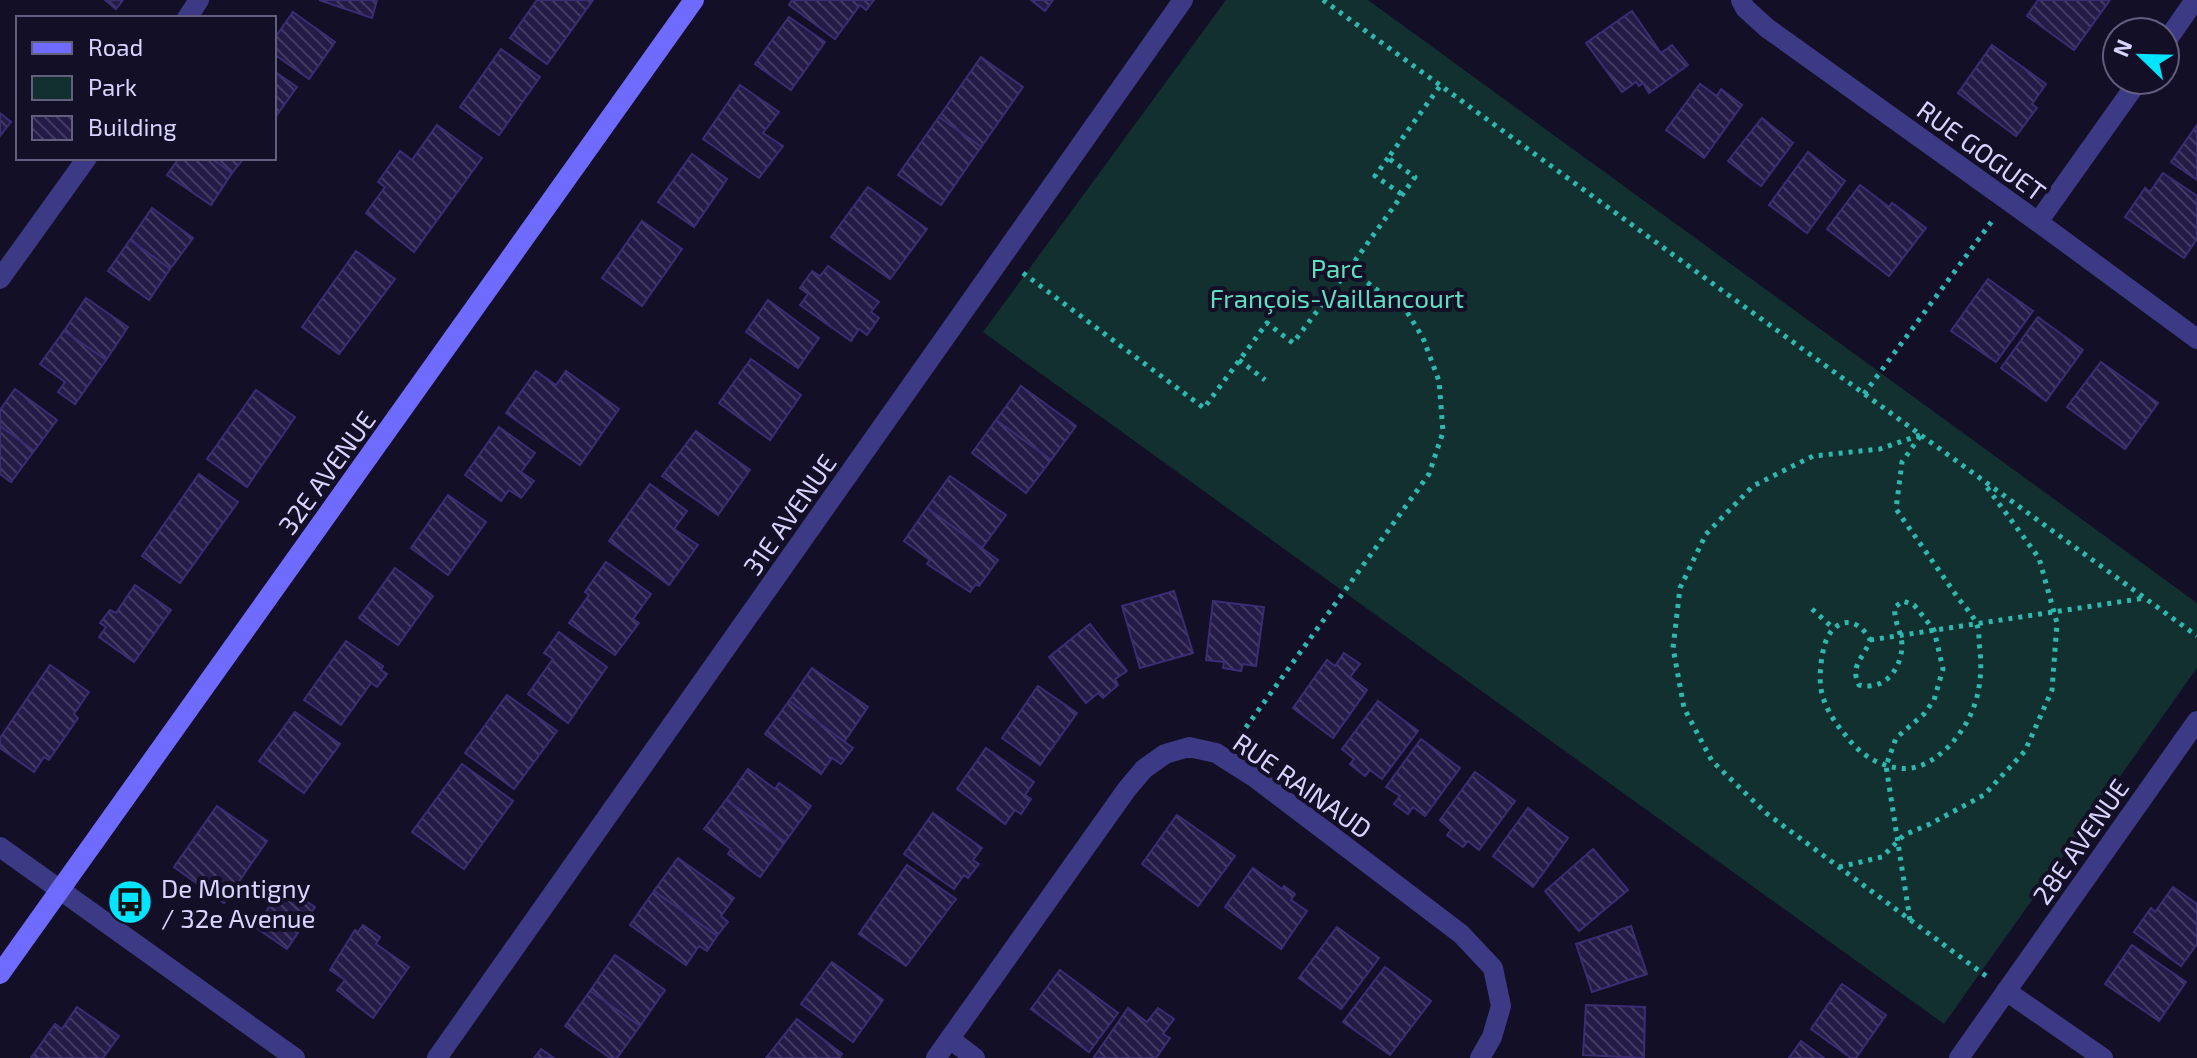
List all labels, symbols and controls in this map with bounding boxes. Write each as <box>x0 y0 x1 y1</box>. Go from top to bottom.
legend <box>16 16 276 160</box>
north arrow <box>2101 16 2181 96</box>
text: Road <box>88 32 143 61</box>
text: N <box>2107 35 2137 60</box>
text: Park <box>88 72 137 101</box>
street label: RUE GOGUET <box>1912 93 2052 207</box>
text: Building <box>88 112 177 141</box>
park label: Parc François-Vaillancourt <box>1210 252 1464 315</box>
street label: 32E AVENUE <box>271 404 381 540</box>
street label: 31E AVENUE <box>736 448 842 580</box>
street label: RUE RAINAUD <box>1228 726 1378 844</box>
street label: 28E AVENUE <box>2025 772 2135 910</box>
place label: De Montigny / 32e Avenue <box>161 872 316 933</box>
bus stop icon: De Montigny / 32e Avenue <box>106 878 154 926</box>

